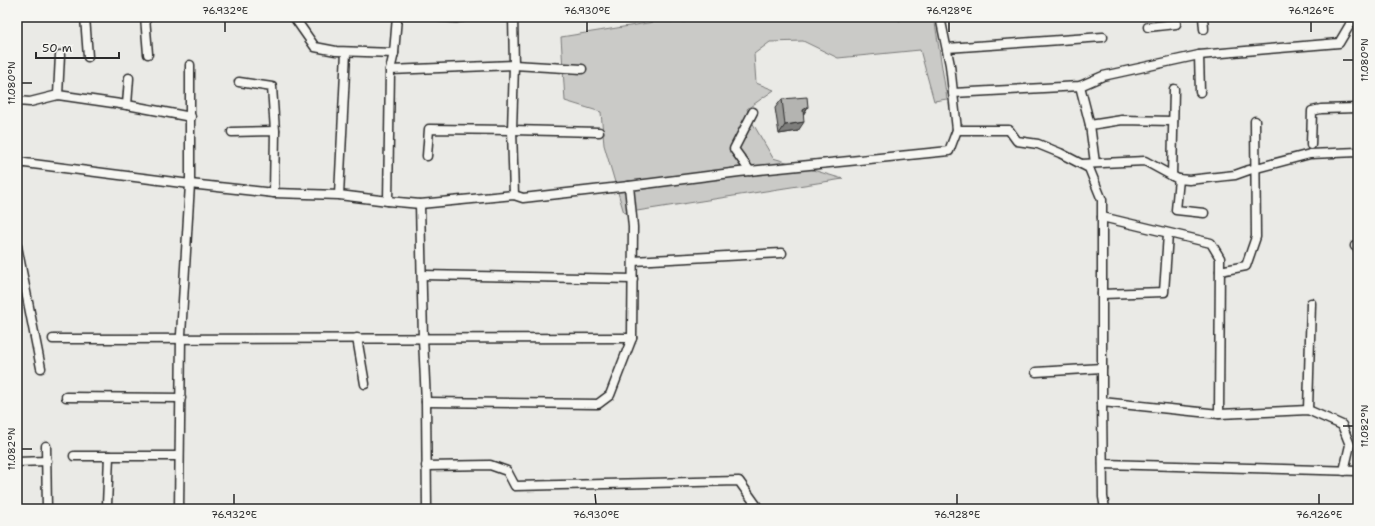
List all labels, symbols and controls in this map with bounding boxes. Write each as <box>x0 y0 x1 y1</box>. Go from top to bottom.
text: 76.932°E <box>202 4 248 17</box>
text: 76.930°E <box>564 4 610 17</box>
text: 76.928°E <box>926 4 972 17</box>
text: 76.926°E <box>1288 4 1334 17</box>
scale bar <box>36 34 119 60</box>
text: 11.080°N <box>1358 38 1371 82</box>
text: 50 m <box>42 40 72 56</box>
text: 11.080°N <box>5 61 18 105</box>
text: 11.082°N <box>1358 405 1371 447</box>
text: 11.082°N <box>5 428 18 470</box>
text: 76.932°E <box>211 508 257 521</box>
text: 76.930°E <box>573 508 619 521</box>
text: 76.928°E <box>934 508 980 521</box>
text: 76.926°E <box>1296 508 1342 521</box>

